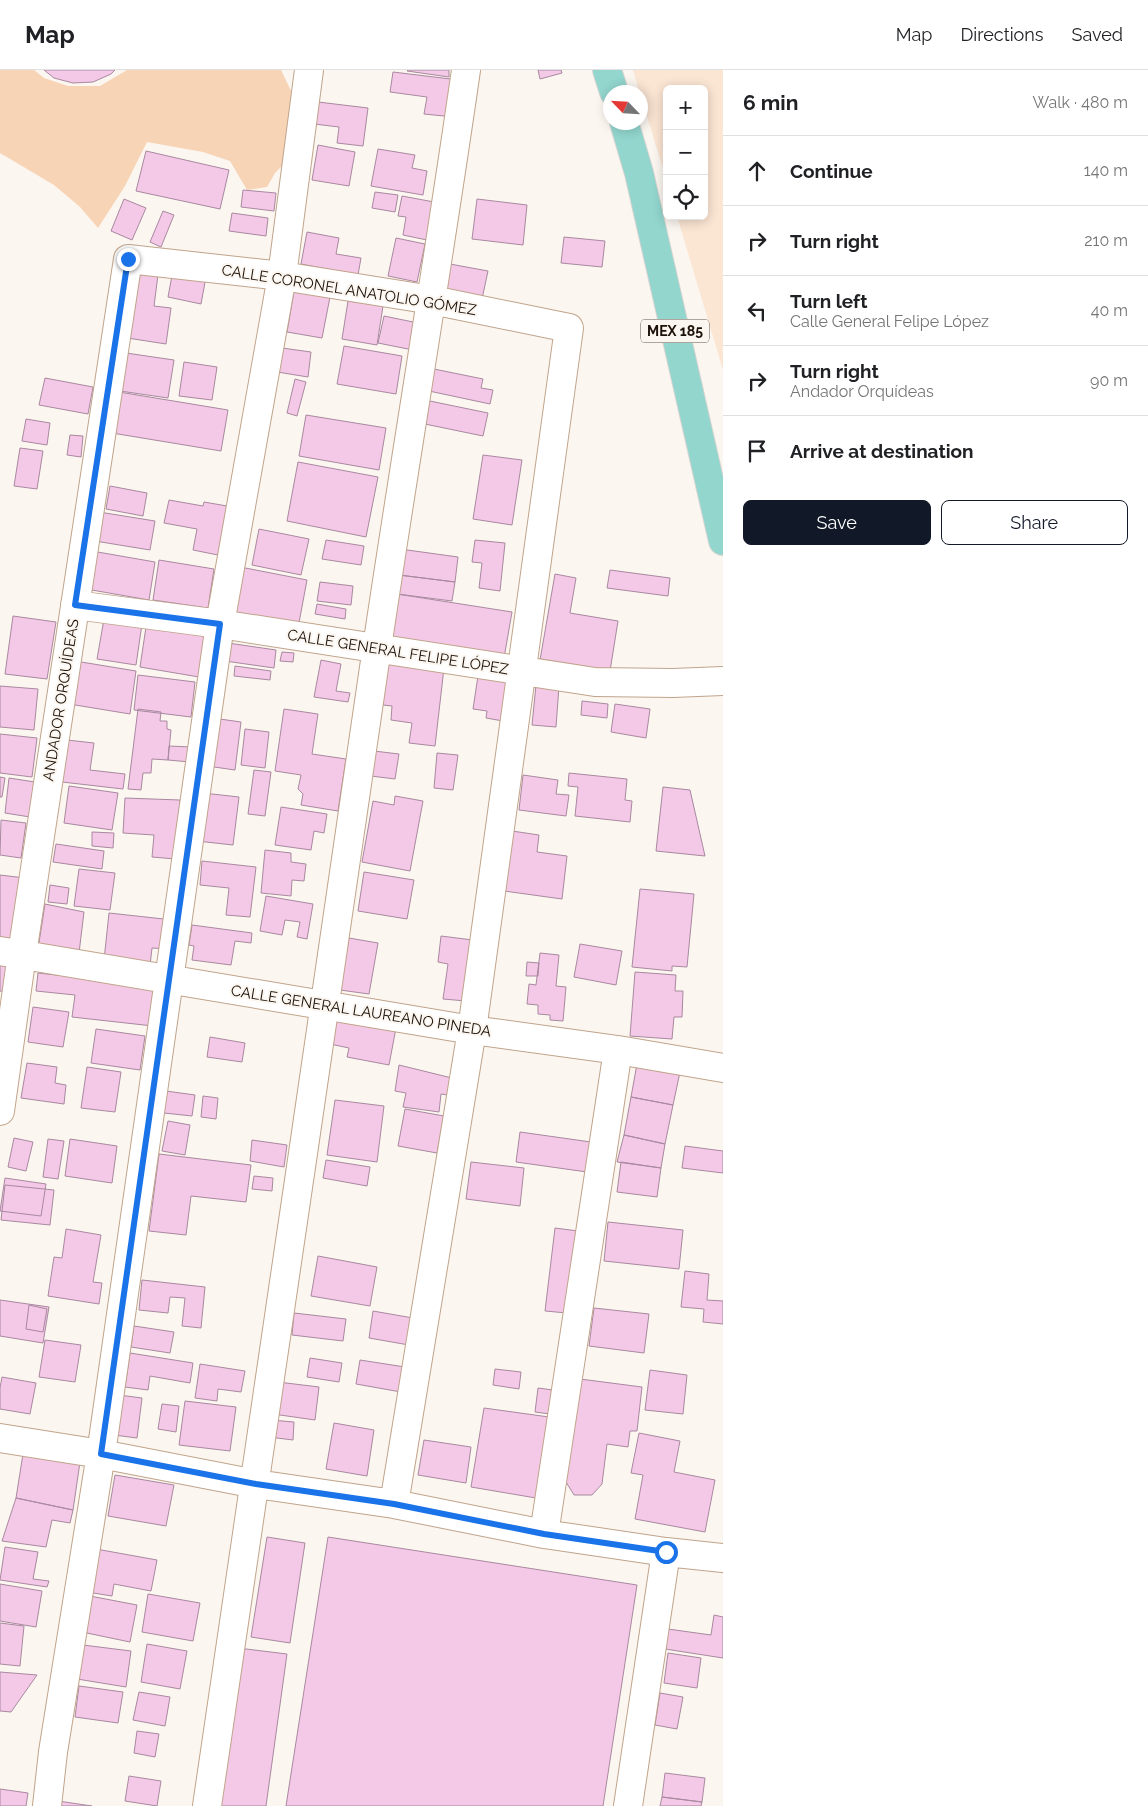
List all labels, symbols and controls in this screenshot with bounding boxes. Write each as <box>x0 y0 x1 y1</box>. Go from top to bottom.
text: Map <box>25 20 75 49</box>
text: Map <box>896 24 932 45</box>
text: Directions <box>960 24 1044 45</box>
text: Saved <box>1072 24 1123 45</box>
north arrow <box>603 85 648 130</box>
map controls <box>663 85 708 220</box>
button: + <box>663 85 708 130</box>
text: 6 min <box>743 90 798 115</box>
text: Walk · 480 m <box>1033 93 1128 112</box>
button: − <box>663 130 708 175</box>
icon: ahead <box>743 157 771 185</box>
text: Continue <box>790 160 873 182</box>
text: 140 m <box>1084 161 1128 180</box>
button: locate <box>663 175 708 220</box>
icon: right <box>743 227 771 255</box>
text: Turn right <box>790 230 879 252</box>
text: 210 m <box>1084 231 1128 250</box>
route end <box>117 248 140 271</box>
street label: CALLE CORONEL ANATOLIO GÓMEZ <box>220 261 478 319</box>
text: Turn left <box>790 290 867 312</box>
icon: left <box>743 297 771 325</box>
text: 40 m <box>1091 301 1128 320</box>
text: Calle General Felipe López <box>790 312 989 331</box>
road number: MEX 185 <box>641 320 709 342</box>
text: Turn right <box>790 360 879 382</box>
icon: right <box>743 367 771 395</box>
text: 90 m <box>1090 371 1128 390</box>
text: Andador Orquídeas <box>790 382 934 401</box>
icon: arrive <box>743 437 771 465</box>
text: Arrive at destination <box>790 440 974 462</box>
button: Save <box>743 500 931 545</box>
button: Share <box>941 500 1128 545</box>
street label: ANDADOR ORQUÍDEAS <box>39 618 83 782</box>
street label: CALLE GENERAL FELIPE LÓPEZ <box>286 626 510 678</box>
street label: CALLE GENERAL LAUREANO PINEDA <box>230 982 492 1040</box>
route start <box>655 1541 678 1564</box>

